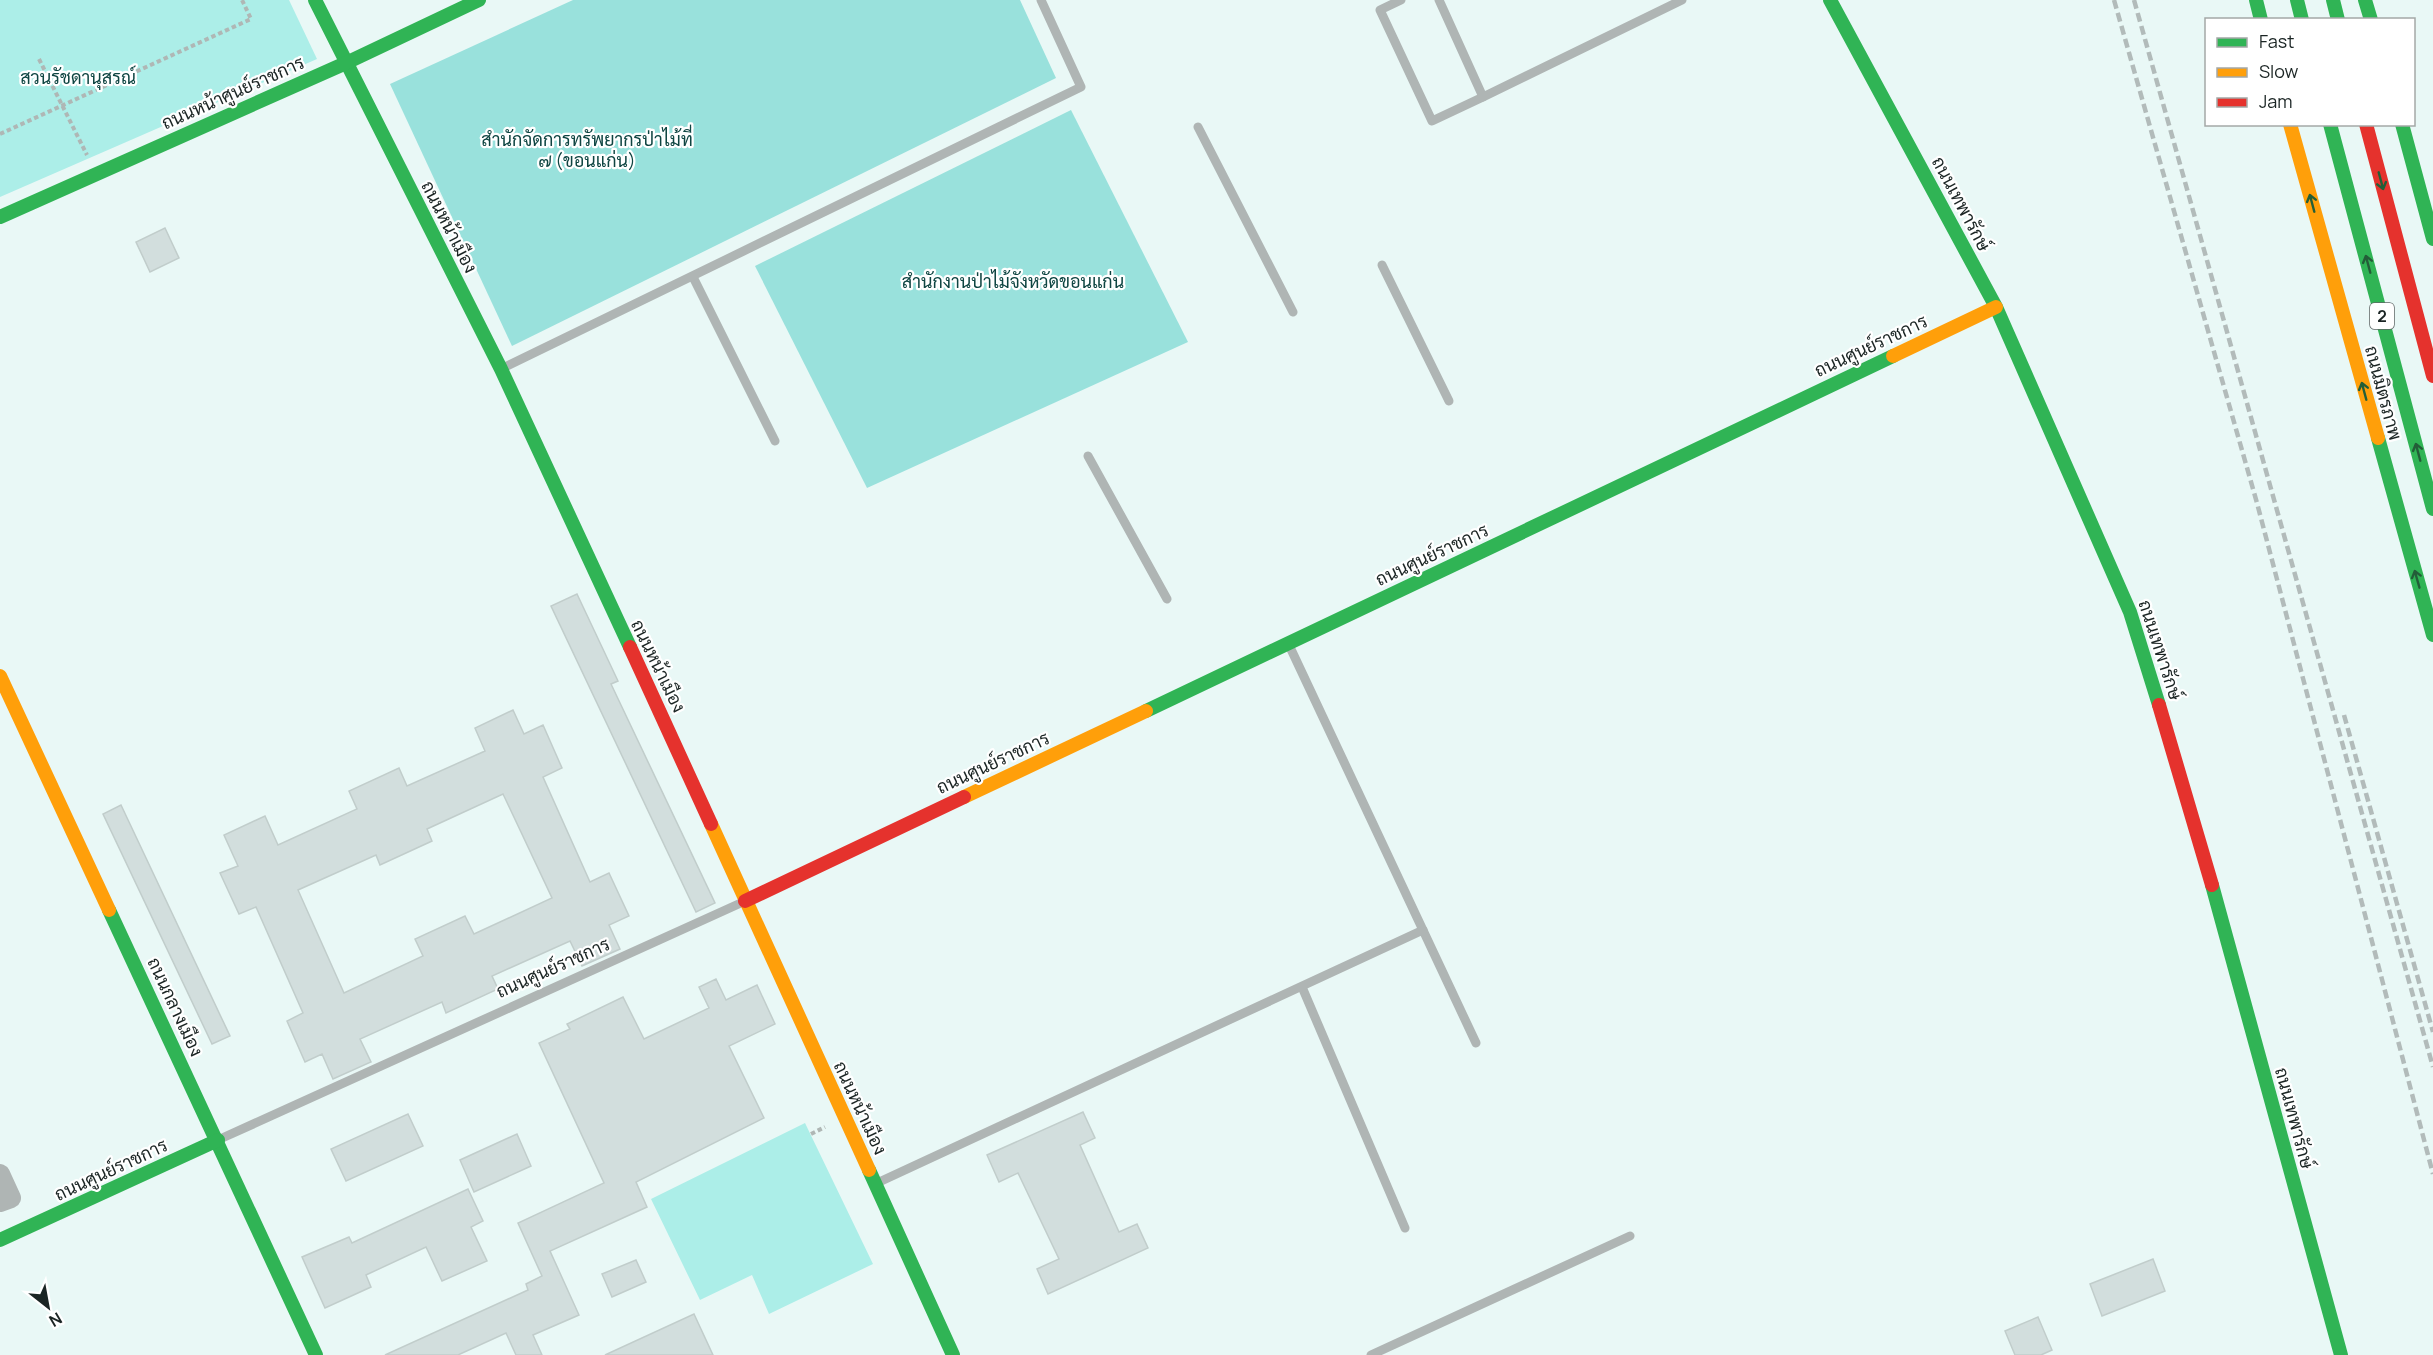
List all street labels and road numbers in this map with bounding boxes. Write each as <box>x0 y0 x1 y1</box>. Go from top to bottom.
street label: ถนนหน้าศูนย์ราชการ <box>157 50 309 136</box>
street label: ถนนเทพารักษ์ <box>1927 152 1997 256</box>
street label: ถนนหน้าเมือง <box>416 176 483 277</box>
road number: 2 <box>2370 303 2394 329</box>
street label: ถนนศูนย์ราชการ <box>1810 308 1932 384</box>
street label: ถนนมิตรภาพ <box>2360 343 2408 443</box>
street label: ถนนศูนย์ราชการ <box>1371 517 1493 593</box>
street label: ถนนเทพารักษ์ <box>2134 597 2189 704</box>
street label: ถนนหน้าเมือง <box>626 615 692 716</box>
street label: ถนนศูนย์ราชการ <box>932 725 1054 801</box>
street label: ถนนศูนย์ราชการ <box>492 931 614 1005</box>
street label: ถนนกลางเมือง <box>143 953 209 1060</box>
street label: ถนนหน้าเมือง <box>829 1057 893 1158</box>
street label: ถนนเทพารักษ์ <box>2270 1065 2320 1172</box>
street label: ถนนศูนย์ราชการ <box>50 1132 172 1208</box>

